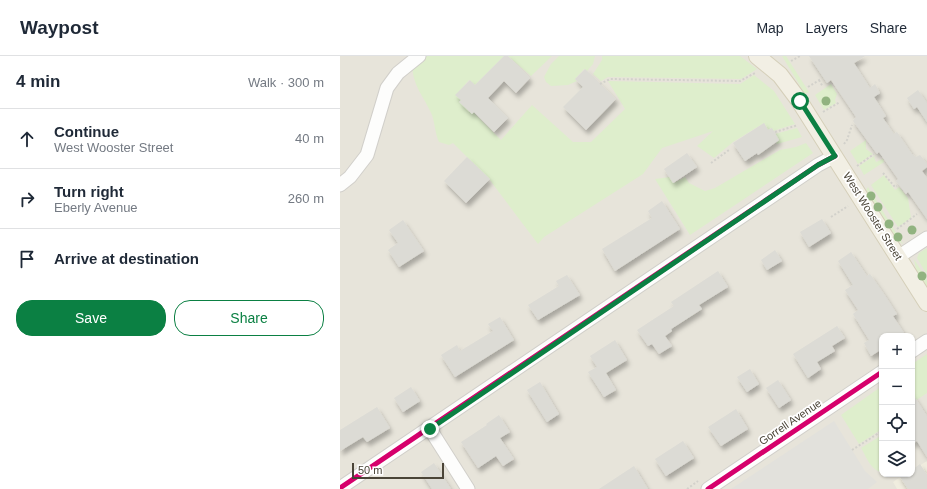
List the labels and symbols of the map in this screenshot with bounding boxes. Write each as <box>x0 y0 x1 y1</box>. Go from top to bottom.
route start <box>791 92 809 110</box>
street label: West Wooster Street <box>841 170 905 262</box>
street label: Gorrell Avenue <box>757 397 823 447</box>
route end <box>421 420 439 438</box>
scale bar <box>352 461 444 480</box>

